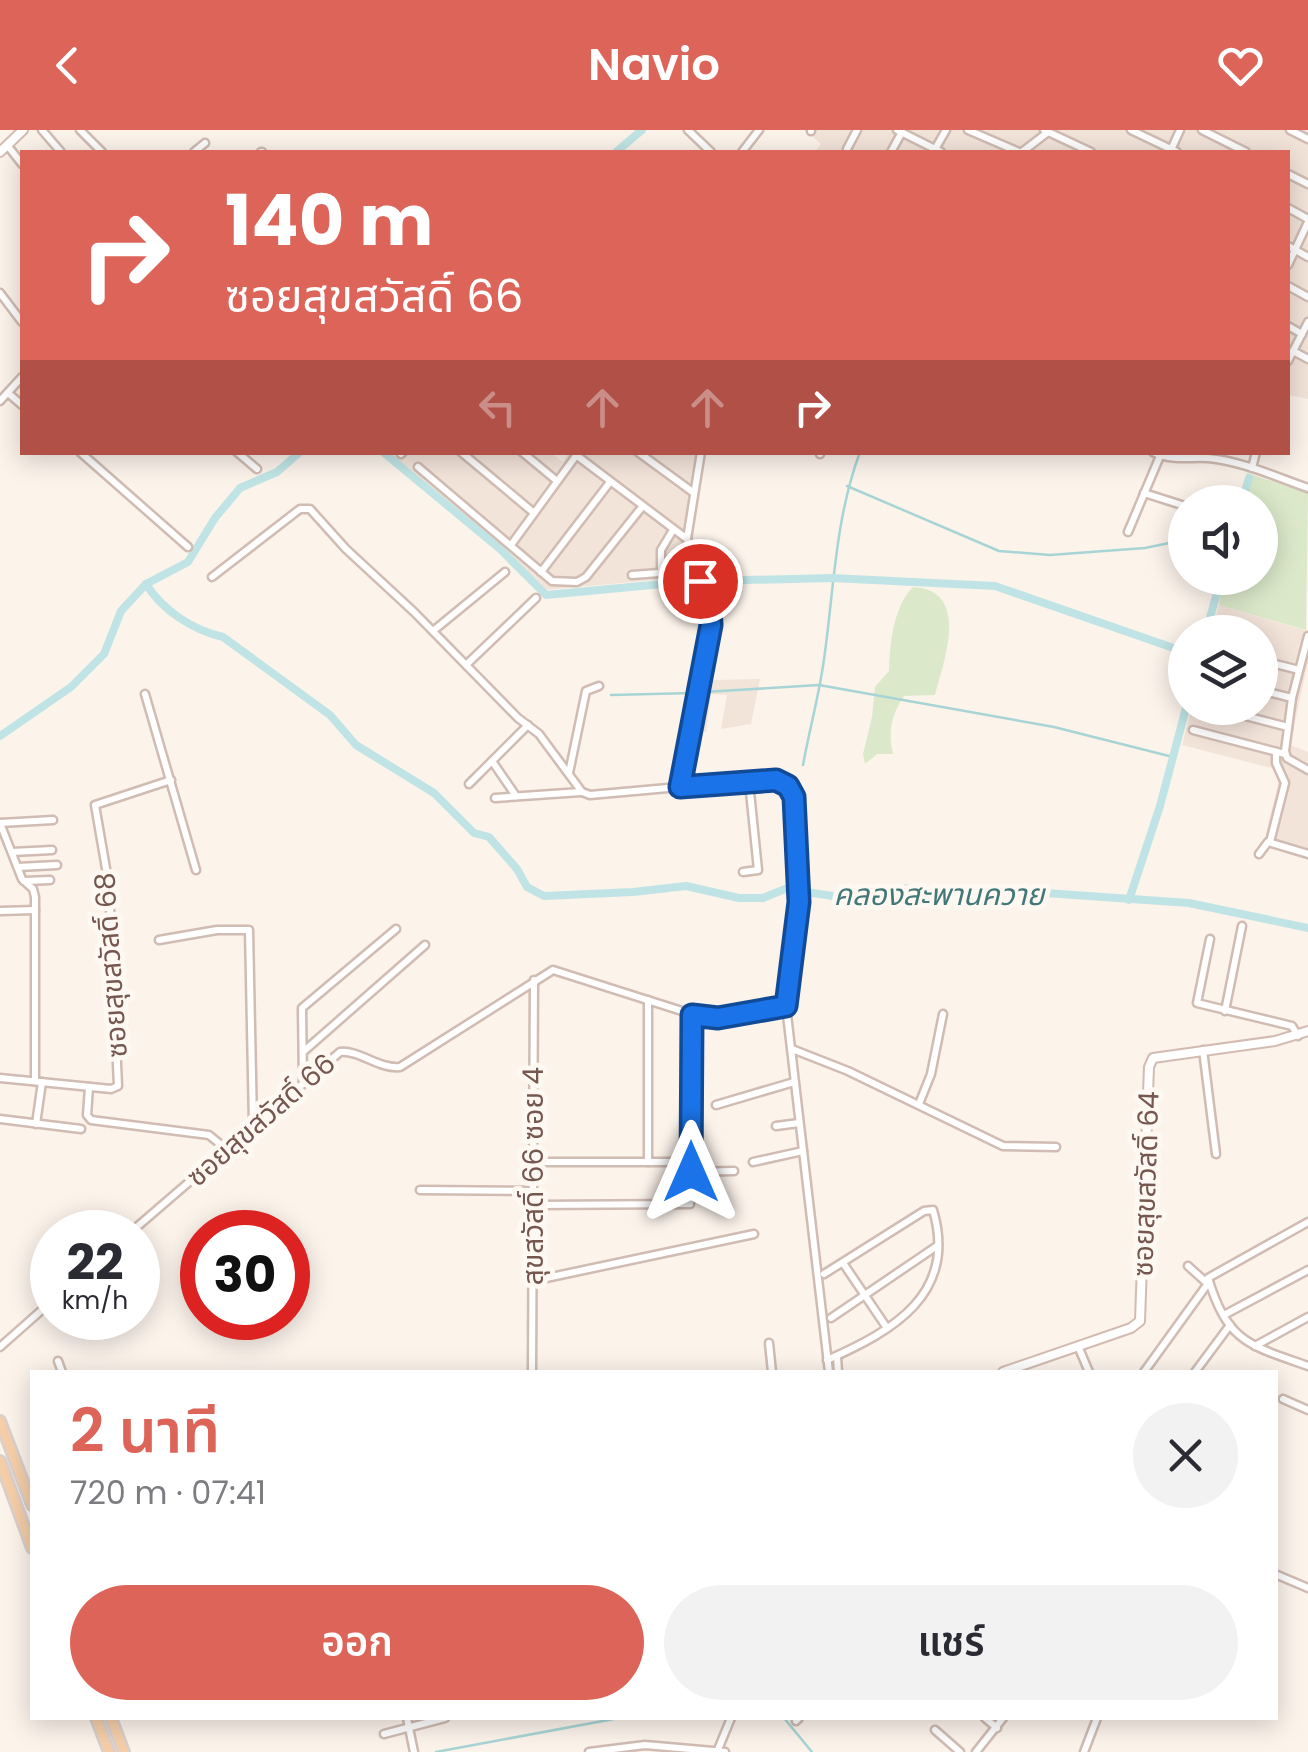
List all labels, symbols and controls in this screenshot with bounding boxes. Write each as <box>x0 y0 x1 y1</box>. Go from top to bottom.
text: Navio <box>588 33 720 96</box>
icon: back <box>40 38 95 93</box>
icon: heart <box>1213 38 1268 93</box>
text: 140 m <box>225 171 433 270</box>
icon: right <box>60 190 190 320</box>
text: ซอยสุขสวัสดิ์ 66 <box>225 265 523 328</box>
icon: left <box>470 380 525 435</box>
icon: ahead <box>575 380 630 435</box>
icon: ahead <box>680 380 735 435</box>
icon: right <box>785 380 840 435</box>
map controls <box>1168 485 1278 725</box>
button: sound <box>1168 485 1278 595</box>
pin <box>658 539 743 624</box>
icon: arrive <box>673 554 728 609</box>
button: layers <box>1168 615 1278 725</box>
street label: ซอยสุขสวัสดิ์ 68 <box>85 871 137 1059</box>
water label: คลองสะพานควาย <box>834 873 1047 916</box>
street label: ซอยสุขสวัสดิ์ 66 <box>178 1044 344 1196</box>
street label: สุขสวัสดิ์ 66 ซอย 4 <box>514 1067 553 1285</box>
street label: ซอยสุขสวัสดิ์ 64 <box>1123 1091 1169 1277</box>
position arrow <box>639 1120 743 1224</box>
speed limit sign: 30 <box>180 1210 310 1340</box>
text: 22 <box>66 1227 124 1298</box>
text: km/h <box>62 1283 128 1318</box>
text: 2 นาที <box>70 1389 220 1473</box>
button: close <box>1133 1403 1238 1508</box>
text: 720 m · 07:41 <box>70 1470 266 1515</box>
button: ออก <box>70 1585 644 1700</box>
button: แชร์ <box>664 1585 1238 1700</box>

